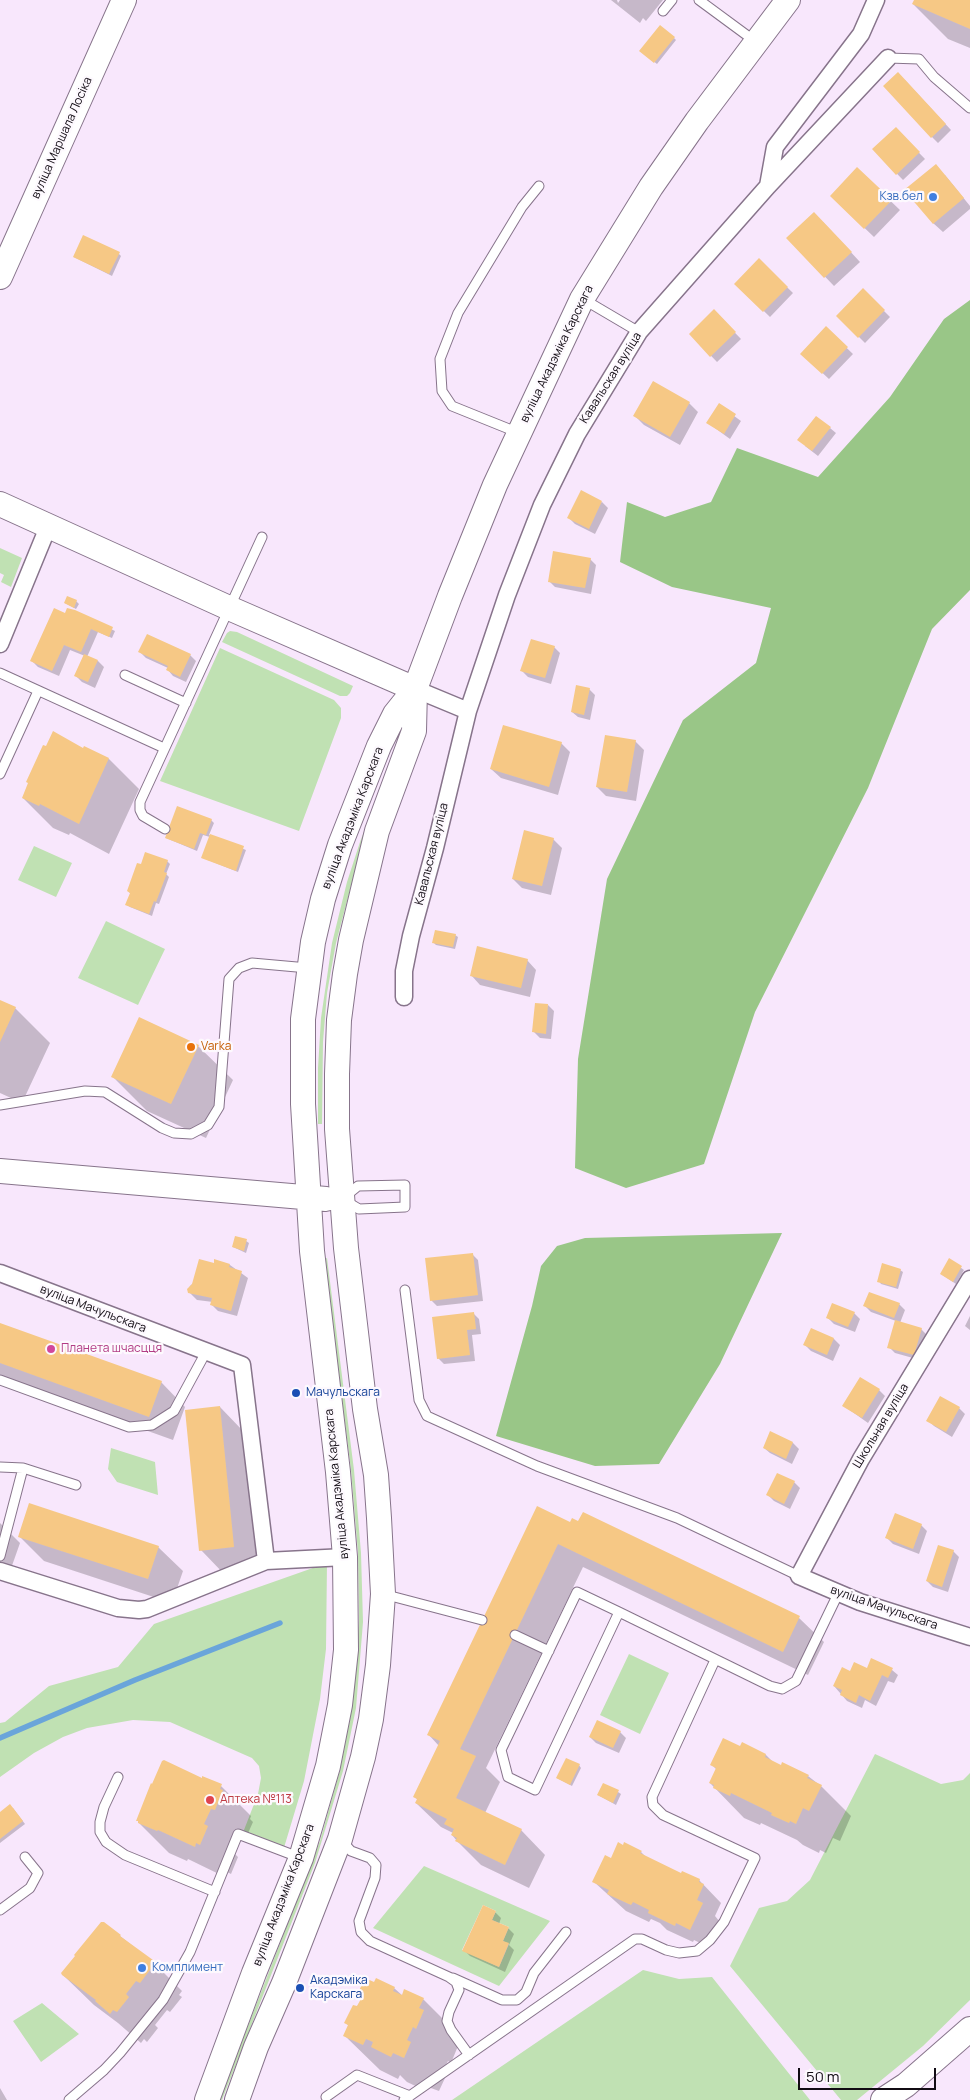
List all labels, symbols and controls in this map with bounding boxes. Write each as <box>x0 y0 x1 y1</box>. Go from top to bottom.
street label: вуліца Маршала Лосіка <box>29 75 95 201</box>
place label: Кзв.бел <box>879 190 923 204</box>
marker: Кзв.бел <box>927 191 939 203</box>
street label: вуліца Акадэміка Карскага <box>517 283 597 425</box>
street label: Кавальская вуліца <box>577 330 645 426</box>
street label: вуліца Акадэміка Карскага <box>319 745 387 891</box>
street label: Кавальская вуліца <box>412 801 452 907</box>
place label: Varka <box>201 1040 231 1054</box>
marker: Varka <box>185 1041 197 1053</box>
street label: вуліца Мачульскага <box>38 1282 148 1336</box>
place label: Планета шчасцця <box>61 1342 162 1356</box>
marker: Планета шчасцця <box>45 1343 57 1355</box>
street label: Школьная вуліца <box>850 1381 912 1471</box>
place label: Мачульскага <box>306 1386 380 1400</box>
marker: Мачульскага <box>290 1387 302 1399</box>
street label: вуліца Акадэміка Карскага <box>322 1408 352 1560</box>
street label: вуліца Мачульскага <box>828 1583 940 1633</box>
place label: Аптека №113 <box>220 1793 292 1807</box>
marker: Аптека №113 <box>204 1794 216 1806</box>
street label: вуліца Акадэміка Карскага <box>250 1822 318 1968</box>
place label: Комплимент <box>152 1961 223 1975</box>
marker: Комплимент <box>136 1962 148 1974</box>
place label: Акадэміка Карскага <box>310 1974 368 2002</box>
marker: Акадэміка Карскага <box>294 1982 306 1994</box>
scale bar <box>800 2058 938 2090</box>
text: 50 m <box>806 2066 840 2087</box>

